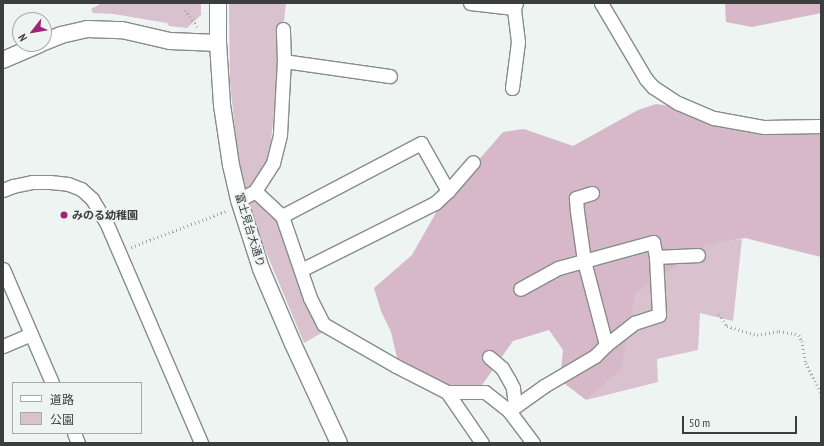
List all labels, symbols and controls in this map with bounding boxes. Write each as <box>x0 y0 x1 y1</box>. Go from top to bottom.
north arrow <box>12 12 52 52</box>
text: N <box>15 32 30 44</box>
street label: 富士見台大通り <box>232 191 268 269</box>
place label: みのる幼稚園 <box>72 208 138 222</box>
marker: みのる幼稚園 <box>59 210 69 220</box>
legend <box>12 382 142 434</box>
text: 道路 <box>50 392 74 407</box>
scale bar <box>684 408 799 434</box>
text: 公園 <box>50 412 74 427</box>
text: 50 m <box>689 415 710 430</box>

